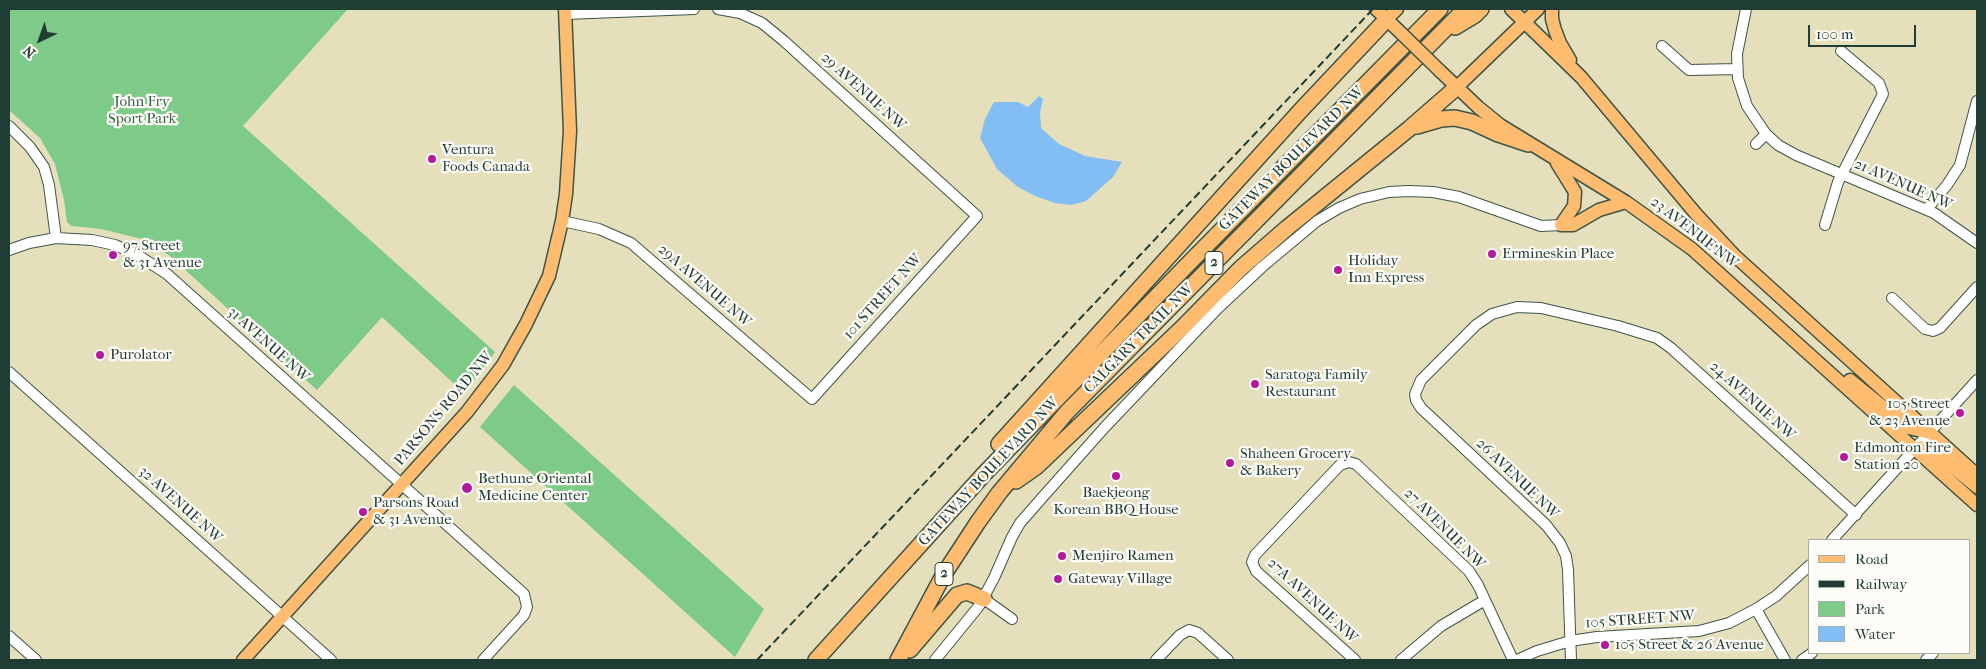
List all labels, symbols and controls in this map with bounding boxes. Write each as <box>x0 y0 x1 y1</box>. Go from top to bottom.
north arrow <box>15 15 65 65</box>
scale bar <box>1811 15 1918 47</box>
text: 100 m <box>1816 25 1854 43</box>
text: N <box>20 42 39 61</box>
street label: 29 AVENUE NW <box>817 49 909 135</box>
street label: GATEWAY BOULEVARD NW <box>1216 83 1368 235</box>
park label: John Fry Sport Park <box>108 93 176 128</box>
place label: Ventura Foods Canada <box>442 141 530 176</box>
marker: Ventura Foods Canada <box>426 153 438 165</box>
street label: 21 AVENUE NW <box>1851 155 1955 215</box>
street label: 23 AVENUE NW <box>1647 193 1741 273</box>
place label: 97 Street & 31 Avenue <box>123 237 202 272</box>
street label: 29A AVENUE NW <box>654 241 754 331</box>
place label: Ermineskin Place <box>1502 245 1614 263</box>
marker: Ermineskin Place <box>1486 248 1498 260</box>
marker: 97 Street & 31 Avenue <box>107 249 119 261</box>
street label: 101 STREET NW <box>840 251 926 343</box>
road number: 2 <box>1205 252 1223 274</box>
place label: Holiday Inn Express <box>1348 252 1424 287</box>
marker: Holiday Inn Express <box>1332 264 1344 276</box>
street label: CALGARY TRAIL NW <box>1080 280 1198 398</box>
street label: 31 AVENUE NW <box>223 304 313 386</box>
place label: Purolator <box>110 346 172 364</box>
street label: PARSONS ROAD NW <box>391 348 497 470</box>
marker: Purolator <box>94 349 106 361</box>
street label: 24 AVENUE NW <box>1705 358 1799 444</box>
place label: Saratoga Family Restaurant <box>1265 366 1368 401</box>
marker: Saratoga Family Restaurant <box>1249 378 1261 390</box>
street label: GATEWAY BOULEVARD NW <box>915 394 1063 550</box>
place label: 105 Street & 23 Avenue <box>1869 395 1950 430</box>
marker: 105 Street & 23 Avenue <box>1954 407 1966 419</box>
street label: 26 AVENUE NW <box>1472 435 1562 523</box>
place label: Edmonton Fire Station 20 <box>1854 439 1951 474</box>
place label: Shaheen Grocery & Bakery <box>1240 445 1351 480</box>
marker: Edmonton Fire Station 20 <box>1838 451 1850 463</box>
marker: Shaheen Grocery & Bakery <box>1224 457 1236 469</box>
street label: 32 AVENUE NW <box>134 463 226 547</box>
place label: Bethune Oriental Medicine Center <box>478 470 592 505</box>
marker: Baekjeong Korean BBQ House <box>1110 470 1122 482</box>
marker: Bethune Oriental Medicine Center <box>460 481 474 495</box>
place label: Baekjeong Korean BBQ House <box>1053 484 1179 519</box>
street label: 27 AVENUE NW <box>1400 485 1488 573</box>
place label: Parsons Road & 31 Avenue <box>373 494 459 529</box>
marker: Parsons Road & 31 Avenue <box>357 506 369 518</box>
legend <box>1808 539 1971 654</box>
place label: Menjiro Ramen <box>1072 547 1174 565</box>
marker: Menjiro Ramen <box>1056 550 1068 562</box>
text: Road <box>1855 550 1888 568</box>
street label: 27A AVENUE NW <box>1263 554 1361 648</box>
road number: 2 <box>935 562 953 586</box>
place label: Gateway Village <box>1068 570 1172 588</box>
marker: Gateway Village <box>1052 573 1064 585</box>
text: Railway <box>1855 575 1907 593</box>
text: Park <box>1855 600 1885 618</box>
street label: 105 STREET NW <box>1585 607 1695 633</box>
text: Water <box>1855 625 1895 643</box>
place label: 105 Street & 26 Avenue <box>1615 636 1764 654</box>
marker: 105 Street & 26 Avenue <box>1599 639 1611 651</box>

